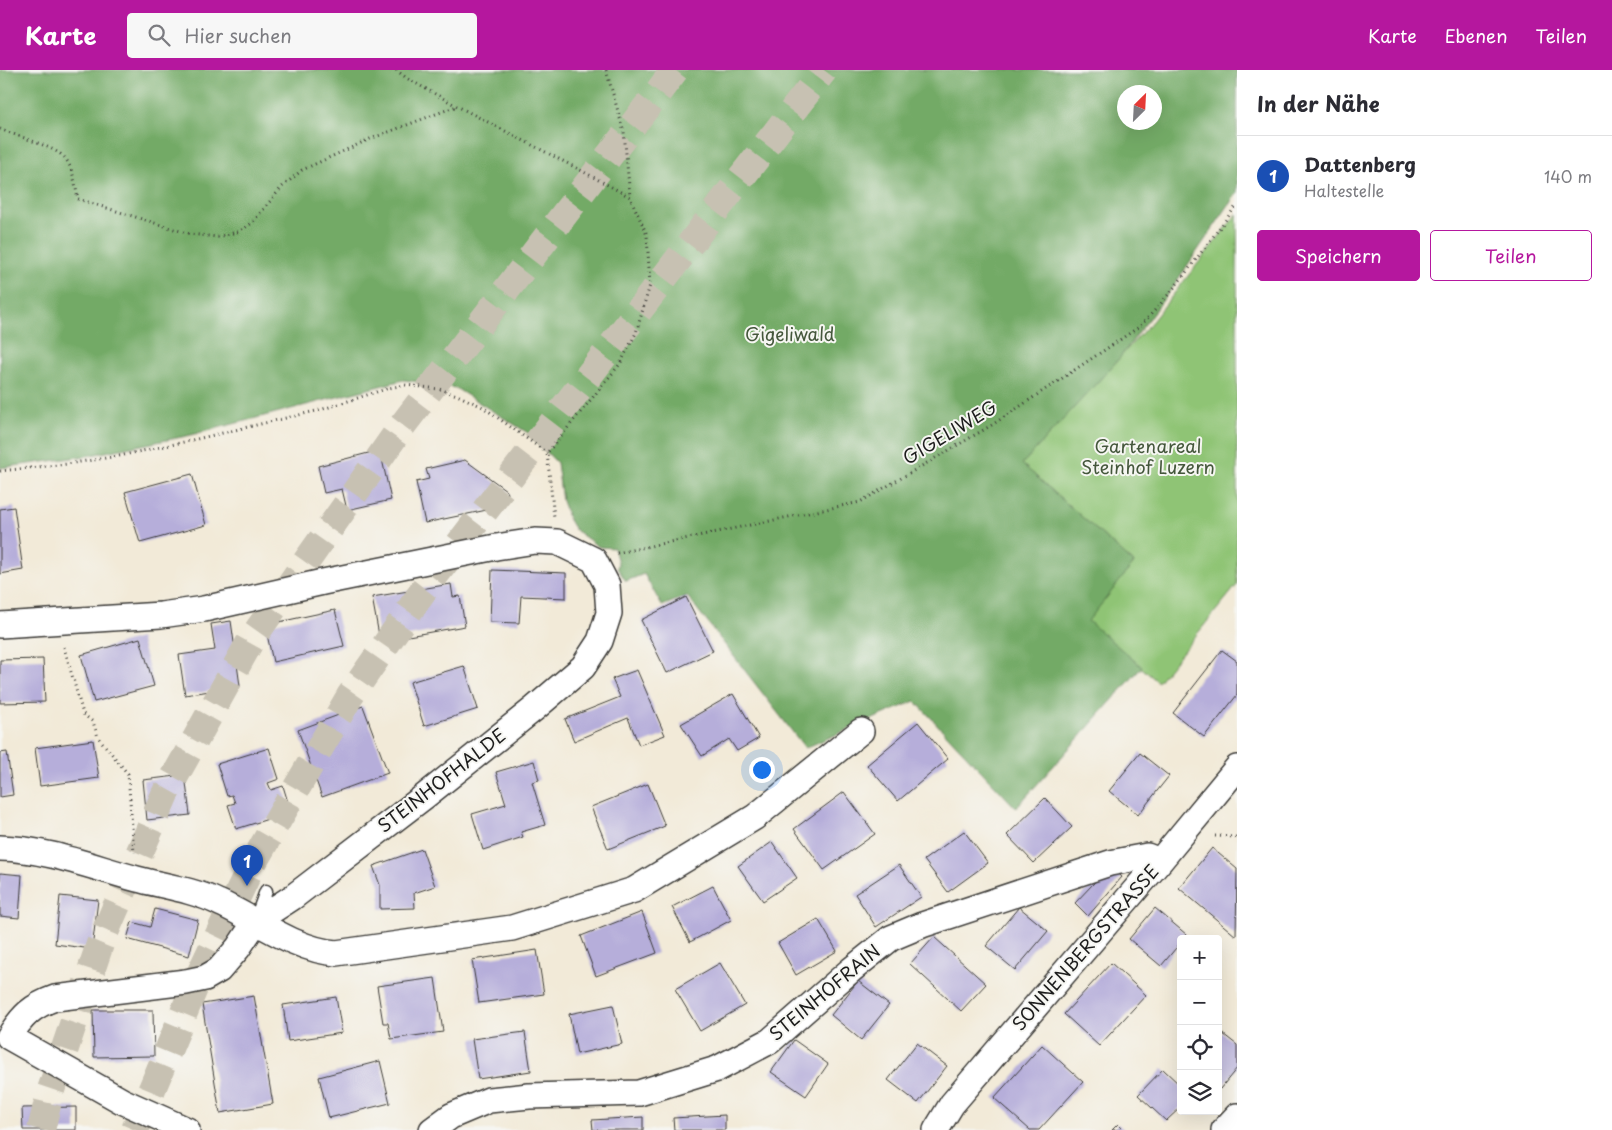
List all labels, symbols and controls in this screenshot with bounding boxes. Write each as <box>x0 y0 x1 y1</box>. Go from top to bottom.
search box <box>127 13 477 58</box>
text: Karte <box>25 17 97 53</box>
icon: search <box>145 21 173 49</box>
text: Hier suchen <box>185 21 292 49</box>
text: Karte <box>1368 22 1417 49</box>
text: Ebenen <box>1445 22 1508 49</box>
text: Teilen <box>1536 22 1587 49</box>
north arrow <box>1117 85 1162 130</box>
text: In der Nähe <box>1257 87 1379 119</box>
text: Dattenberg <box>1304 150 1416 178</box>
text: 1 <box>1269 164 1277 188</box>
text: 140 m <box>1544 164 1592 188</box>
text: Haltestelle <box>1304 178 1384 202</box>
button: Speichern <box>1257 230 1420 281</box>
button: Teilen <box>1430 230 1592 281</box>
park label: Gigeliwald <box>745 320 835 347</box>
street label: GIGELIWEG <box>897 393 1002 470</box>
park label: Gartenareal Steinhof Luzern <box>1081 432 1215 480</box>
street label: STEINHOFHALDE <box>371 721 511 839</box>
your location <box>749 757 775 783</box>
pin: 1 <box>231 845 263 886</box>
street label: SONNENBERGSTRASSE <box>1005 858 1165 1036</box>
map controls <box>1177 935 1222 1115</box>
button: + <box>1177 935 1222 980</box>
street label: STEINHOFRAIN <box>762 937 886 1047</box>
button: − <box>1177 980 1222 1025</box>
button: locate <box>1177 1025 1222 1070</box>
button: layers <box>1177 1070 1222 1115</box>

